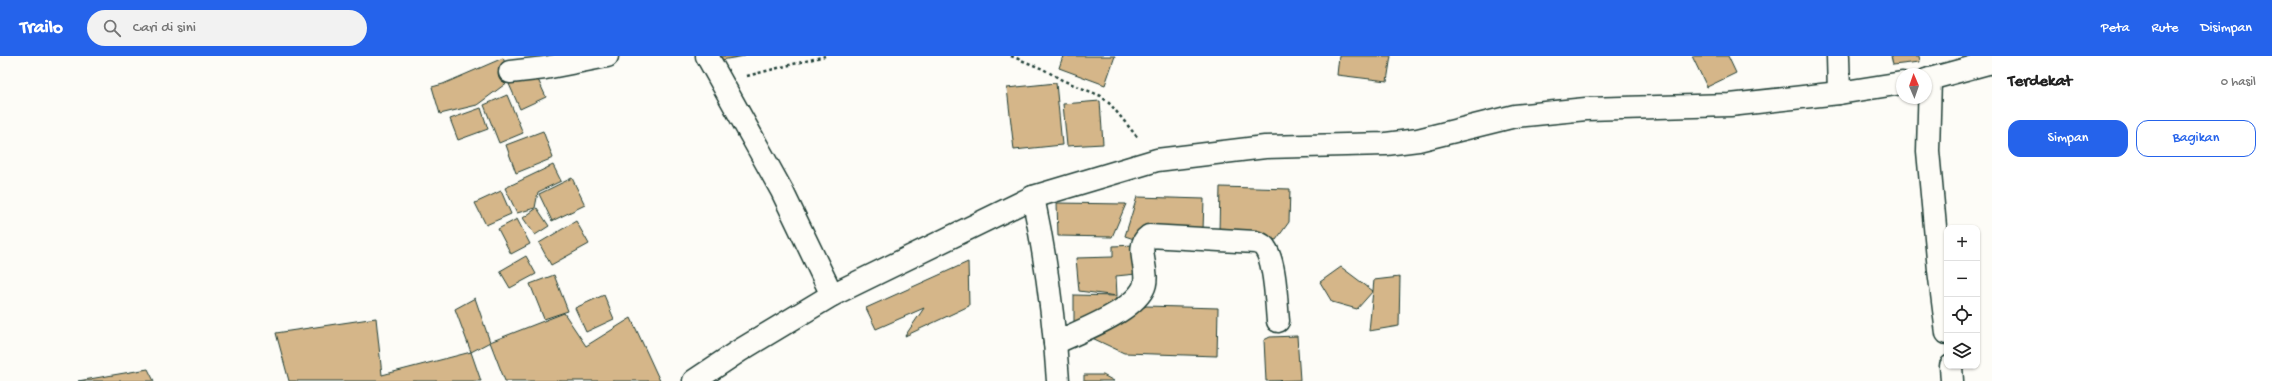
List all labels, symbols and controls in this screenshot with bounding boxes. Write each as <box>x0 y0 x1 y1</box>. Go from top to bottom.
search box <box>87 10 367 46</box>
text: Trailo <box>20 17 63 40</box>
icon: search <box>101 17 123 39</box>
text: Cari di sini <box>133 19 196 37</box>
text: Peta <box>2101 20 2130 37</box>
text: Rute <box>2152 20 2178 37</box>
text: Disimpan <box>2200 20 2252 37</box>
north arrow <box>1896 68 1932 104</box>
text: Terdekat <box>2008 72 2072 92</box>
text: 0 hasil <box>2221 75 2256 90</box>
button: Simpan <box>2008 120 2128 157</box>
button: Bagikan <box>2136 120 2256 157</box>
map controls <box>1944 225 1980 369</box>
button: + <box>1944 225 1980 261</box>
button: − <box>1944 261 1980 297</box>
button: locate <box>1944 297 1980 333</box>
button: layers <box>1944 333 1980 369</box>

